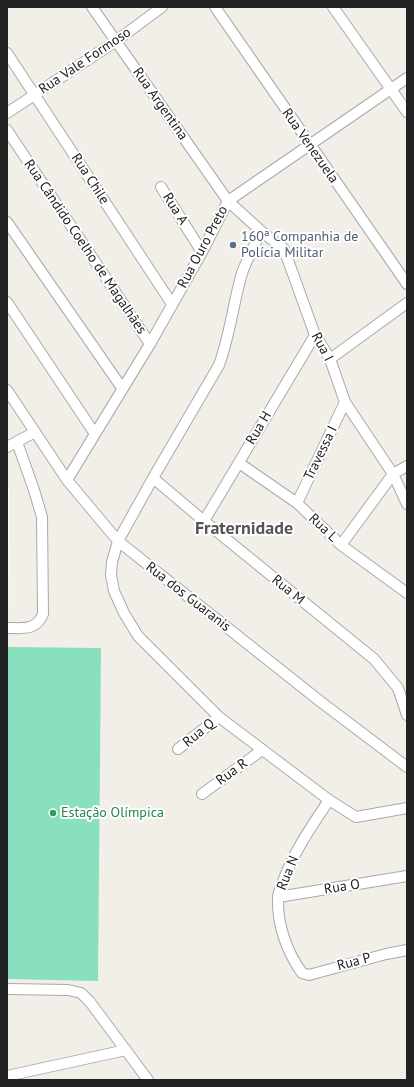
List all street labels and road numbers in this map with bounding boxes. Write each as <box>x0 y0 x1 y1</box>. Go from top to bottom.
street label: Rua Vale Formoso <box>36 24 134 98</box>
street label: Rua Argentina <box>129 64 191 144</box>
street label: Rua Venezuela <box>278 105 342 187</box>
street label: Rua Chile <box>67 151 113 207</box>
street label: Rua Cândido Coelho de Magalhães <box>20 157 150 337</box>
street label: Rua A <box>159 190 191 228</box>
street label: Rua Ouro Preto <box>174 203 232 291</box>
street label: Rua I <box>307 330 337 364</box>
street label: Rua H <box>243 408 275 448</box>
street label: Travessa I <box>301 423 341 483</box>
street label: Rua L <box>305 510 341 546</box>
street label: Rua dos Guaranis <box>142 559 234 635</box>
street label: Rua M <box>268 572 308 608</box>
street label: Rua Q <box>180 715 218 751</box>
street label: Rua R <box>213 755 251 789</box>
street label: Rua N <box>273 853 303 893</box>
street label: Rua O <box>323 876 361 898</box>
street label: Rua P <box>335 949 373 975</box>

